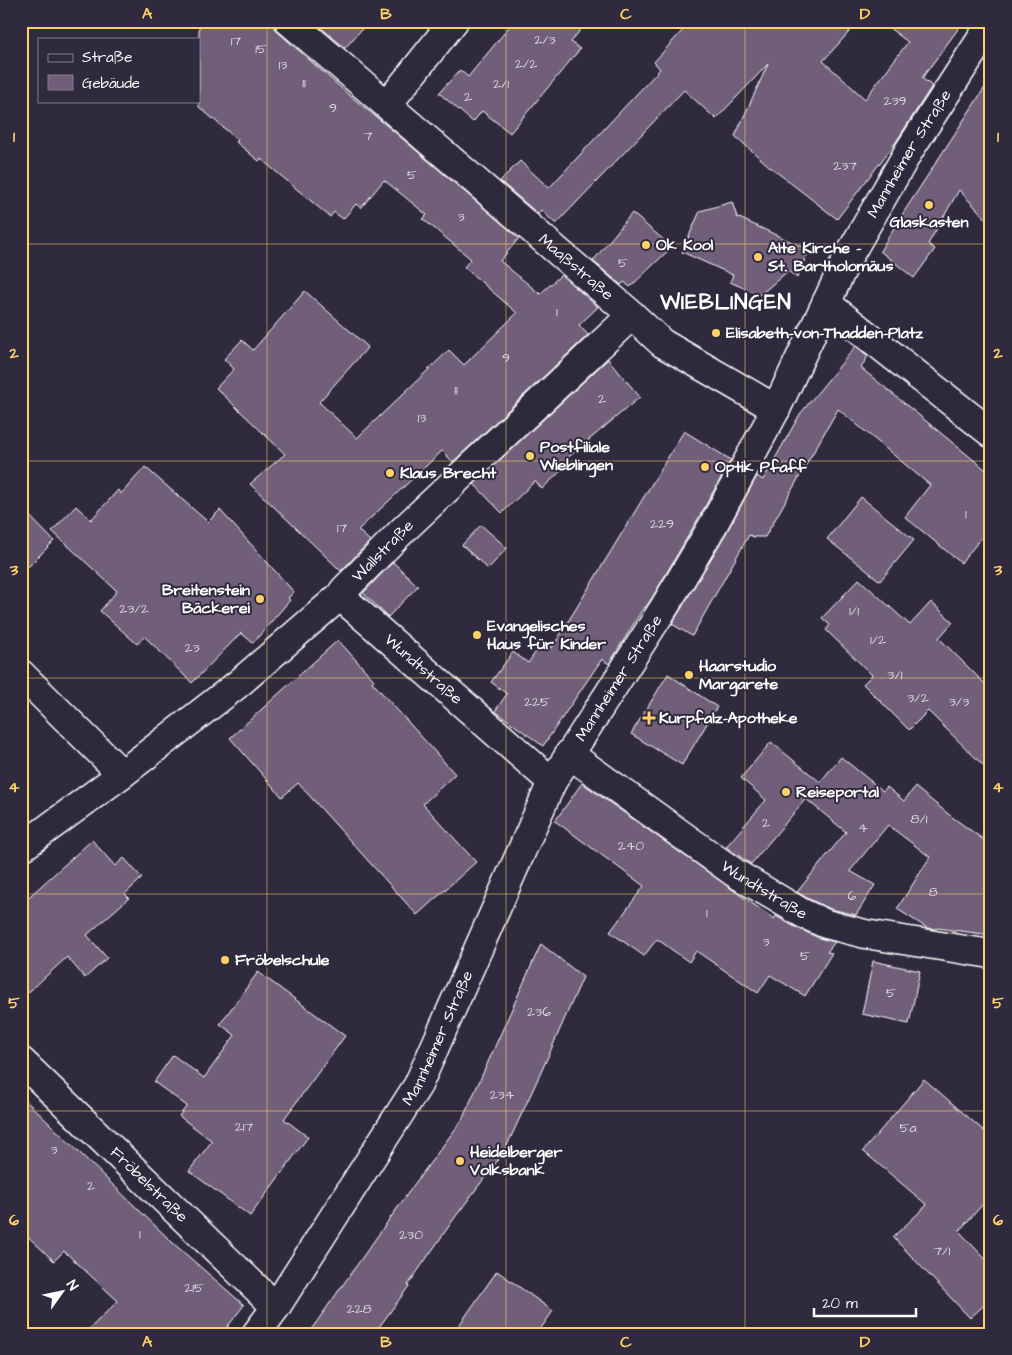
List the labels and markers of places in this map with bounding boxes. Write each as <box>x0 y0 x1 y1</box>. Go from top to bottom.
marker: Glaskasten <box>923 199 935 211</box>
place label: Glaskasten <box>890 211 968 233</box>
place label: Ok Kool <box>656 234 714 256</box>
place label: Alte Kirche - St. Bartholomäus <box>767 237 893 277</box>
marker: Ok Kool <box>640 239 652 251</box>
marker: Alte Kirche - St. Bartholomäus <box>752 251 764 263</box>
place label: Elisabeth-von-Thadden-Platz <box>726 322 924 344</box>
marker: Elisabeth-von-Thadden-Platz <box>710 327 722 339</box>
place label: Postfiliale Wieblingen <box>539 436 613 478</box>
marker: Postfiliale Wieblingen <box>524 450 536 462</box>
place label: Optik Pfaff <box>715 456 807 478</box>
marker: Optik Pfaff <box>699 461 711 473</box>
place label: Klaus Brecht <box>400 462 497 484</box>
marker: Klaus Brecht <box>384 467 396 479</box>
place label: Breitenstein Bäckerei <box>162 579 251 619</box>
marker: Breitenstein Bäckerei <box>254 593 266 605</box>
place label: Evangelisches Haus für Kinder <box>487 615 606 655</box>
marker: Evangelisches Haus für Kinder <box>471 629 483 641</box>
place label: Haarstudio Margarete <box>699 655 779 697</box>
marker: Haarstudio Margarete <box>683 669 695 681</box>
place label: Kurpfalz-Apotheke <box>659 707 798 729</box>
marker: Kurpfalz-Apotheke <box>643 712 655 724</box>
place label: Reiseportal <box>796 781 880 803</box>
marker: Reiseportal <box>780 786 792 798</box>
place label: Fröbelschule <box>235 949 330 971</box>
marker: Fröbelschule <box>219 954 231 966</box>
place label: Heidelberger Volksbank <box>469 1141 563 1181</box>
marker: Heidelberger Volksbank <box>454 1155 466 1167</box>

